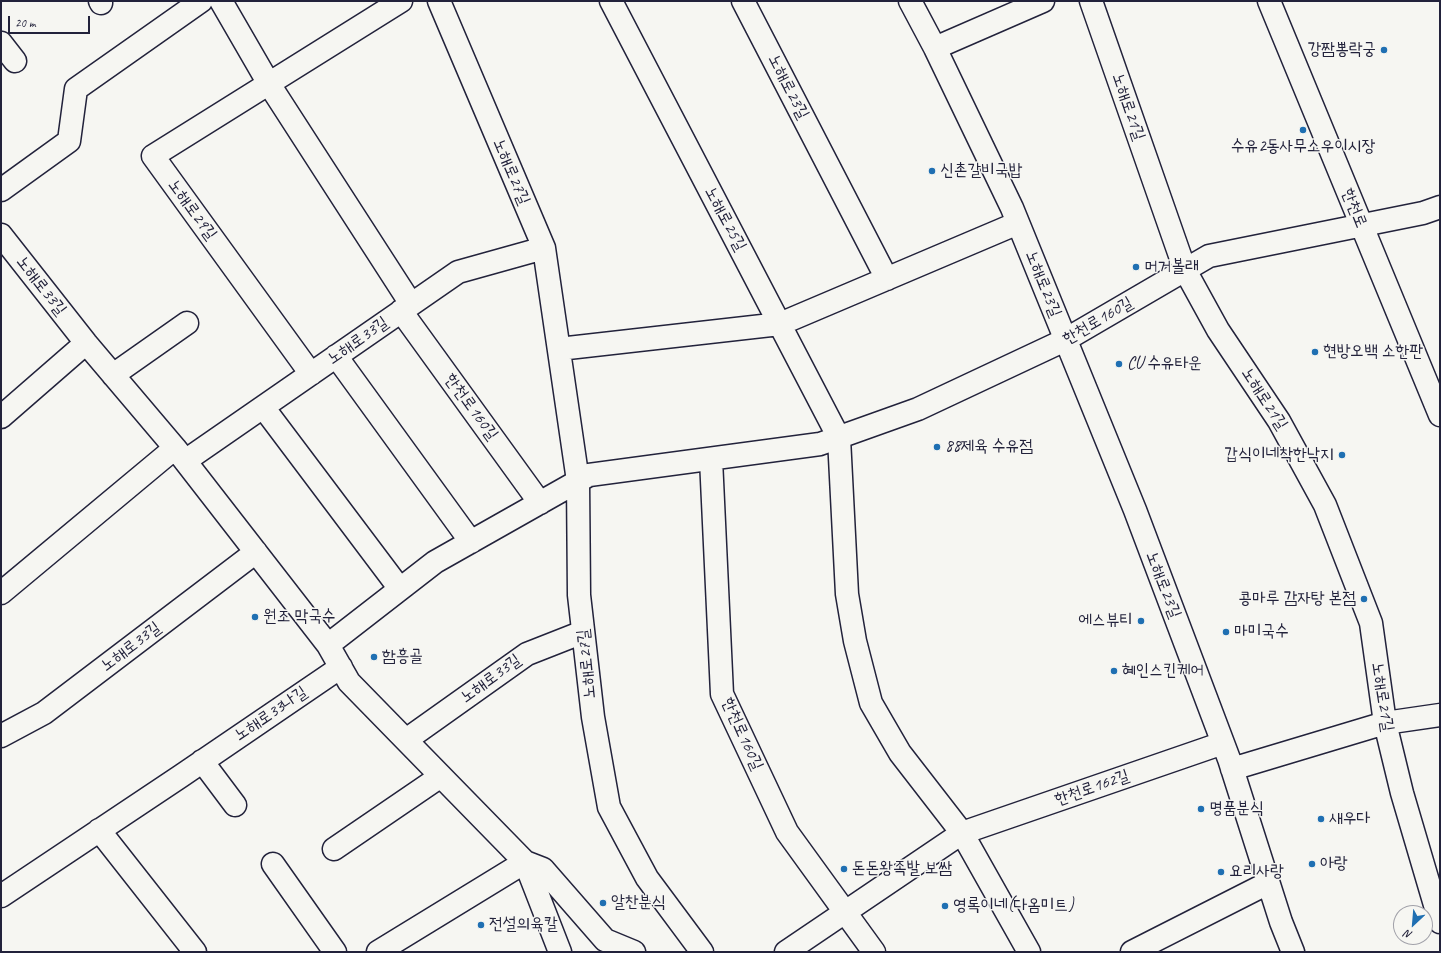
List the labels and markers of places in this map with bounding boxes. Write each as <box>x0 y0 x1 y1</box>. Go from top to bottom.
place label: 강짬뽕락궁 <box>1308 40 1376 60</box>
marker: 강짬뽕락궁 <box>1379 45 1389 55</box>
marker: 수유2동사무소우이시장 <box>1298 125 1308 135</box>
place label: 수유2동사무소우이시장 <box>1231 137 1375 157</box>
place label: 신촌갈비국밥 <box>940 161 1022 181</box>
marker: 신촌갈비국밥 <box>927 166 937 176</box>
place label: 머거볼래 <box>1144 257 1199 277</box>
marker: 머거볼래 <box>1131 262 1141 272</box>
place label: 현방오백 소한판 <box>1323 342 1423 362</box>
marker: 현방오백 소한판 <box>1310 347 1320 357</box>
place label: CU 수유타운 <box>1127 354 1202 374</box>
marker: CU 수유타운 <box>1114 359 1124 369</box>
place label: 88제육 수유점 <box>945 437 1033 457</box>
marker: 88제육 수유점 <box>932 442 942 452</box>
place label: 갑식이네착한낙지 <box>1225 445 1334 465</box>
marker: 갑식이네착한낙지 <box>1337 450 1347 460</box>
place label: 콩마루 감자탕 본점 <box>1238 589 1356 609</box>
marker: 콩마루 감자탕 본점 <box>1359 594 1369 604</box>
place label: 원조 막국수 <box>263 607 336 627</box>
place label: 에스뷰티 <box>1078 611 1133 631</box>
marker: 원조 막국수 <box>250 612 260 622</box>
marker: 에스뷰티 <box>1136 616 1146 626</box>
place label: 마미국수 <box>1234 622 1289 642</box>
marker: 마미국수 <box>1221 627 1231 637</box>
place label: 함흥골 <box>382 647 423 667</box>
marker: 함흥골 <box>369 652 379 662</box>
place label: 혜인스킨케어 <box>1122 661 1204 681</box>
marker: 혜인스킨케어 <box>1109 666 1119 676</box>
place label: 명품분식 <box>1209 799 1264 819</box>
marker: 명품분식 <box>1196 804 1206 814</box>
place label: 새우다 <box>1329 809 1370 829</box>
marker: 새우다 <box>1316 814 1326 824</box>
place label: 아랑 <box>1320 854 1347 874</box>
place label: 돈돈왕족발 보쌈 <box>852 859 952 879</box>
marker: 아랑 <box>1307 859 1317 869</box>
place label: 요리사랑 <box>1229 862 1284 882</box>
marker: 돈돈왕족발 보쌈 <box>839 864 849 874</box>
marker: 요리사랑 <box>1216 867 1226 877</box>
place label: 알찬분식 <box>611 893 666 913</box>
place label: 영록이네(다옴미트) <box>953 896 1074 916</box>
marker: 알찬분식 <box>598 898 608 908</box>
marker: 영록이네(다옴미트) <box>940 901 950 911</box>
place label: 전설의육칼 <box>489 915 557 935</box>
marker: 전설의육칼 <box>476 920 486 930</box>

